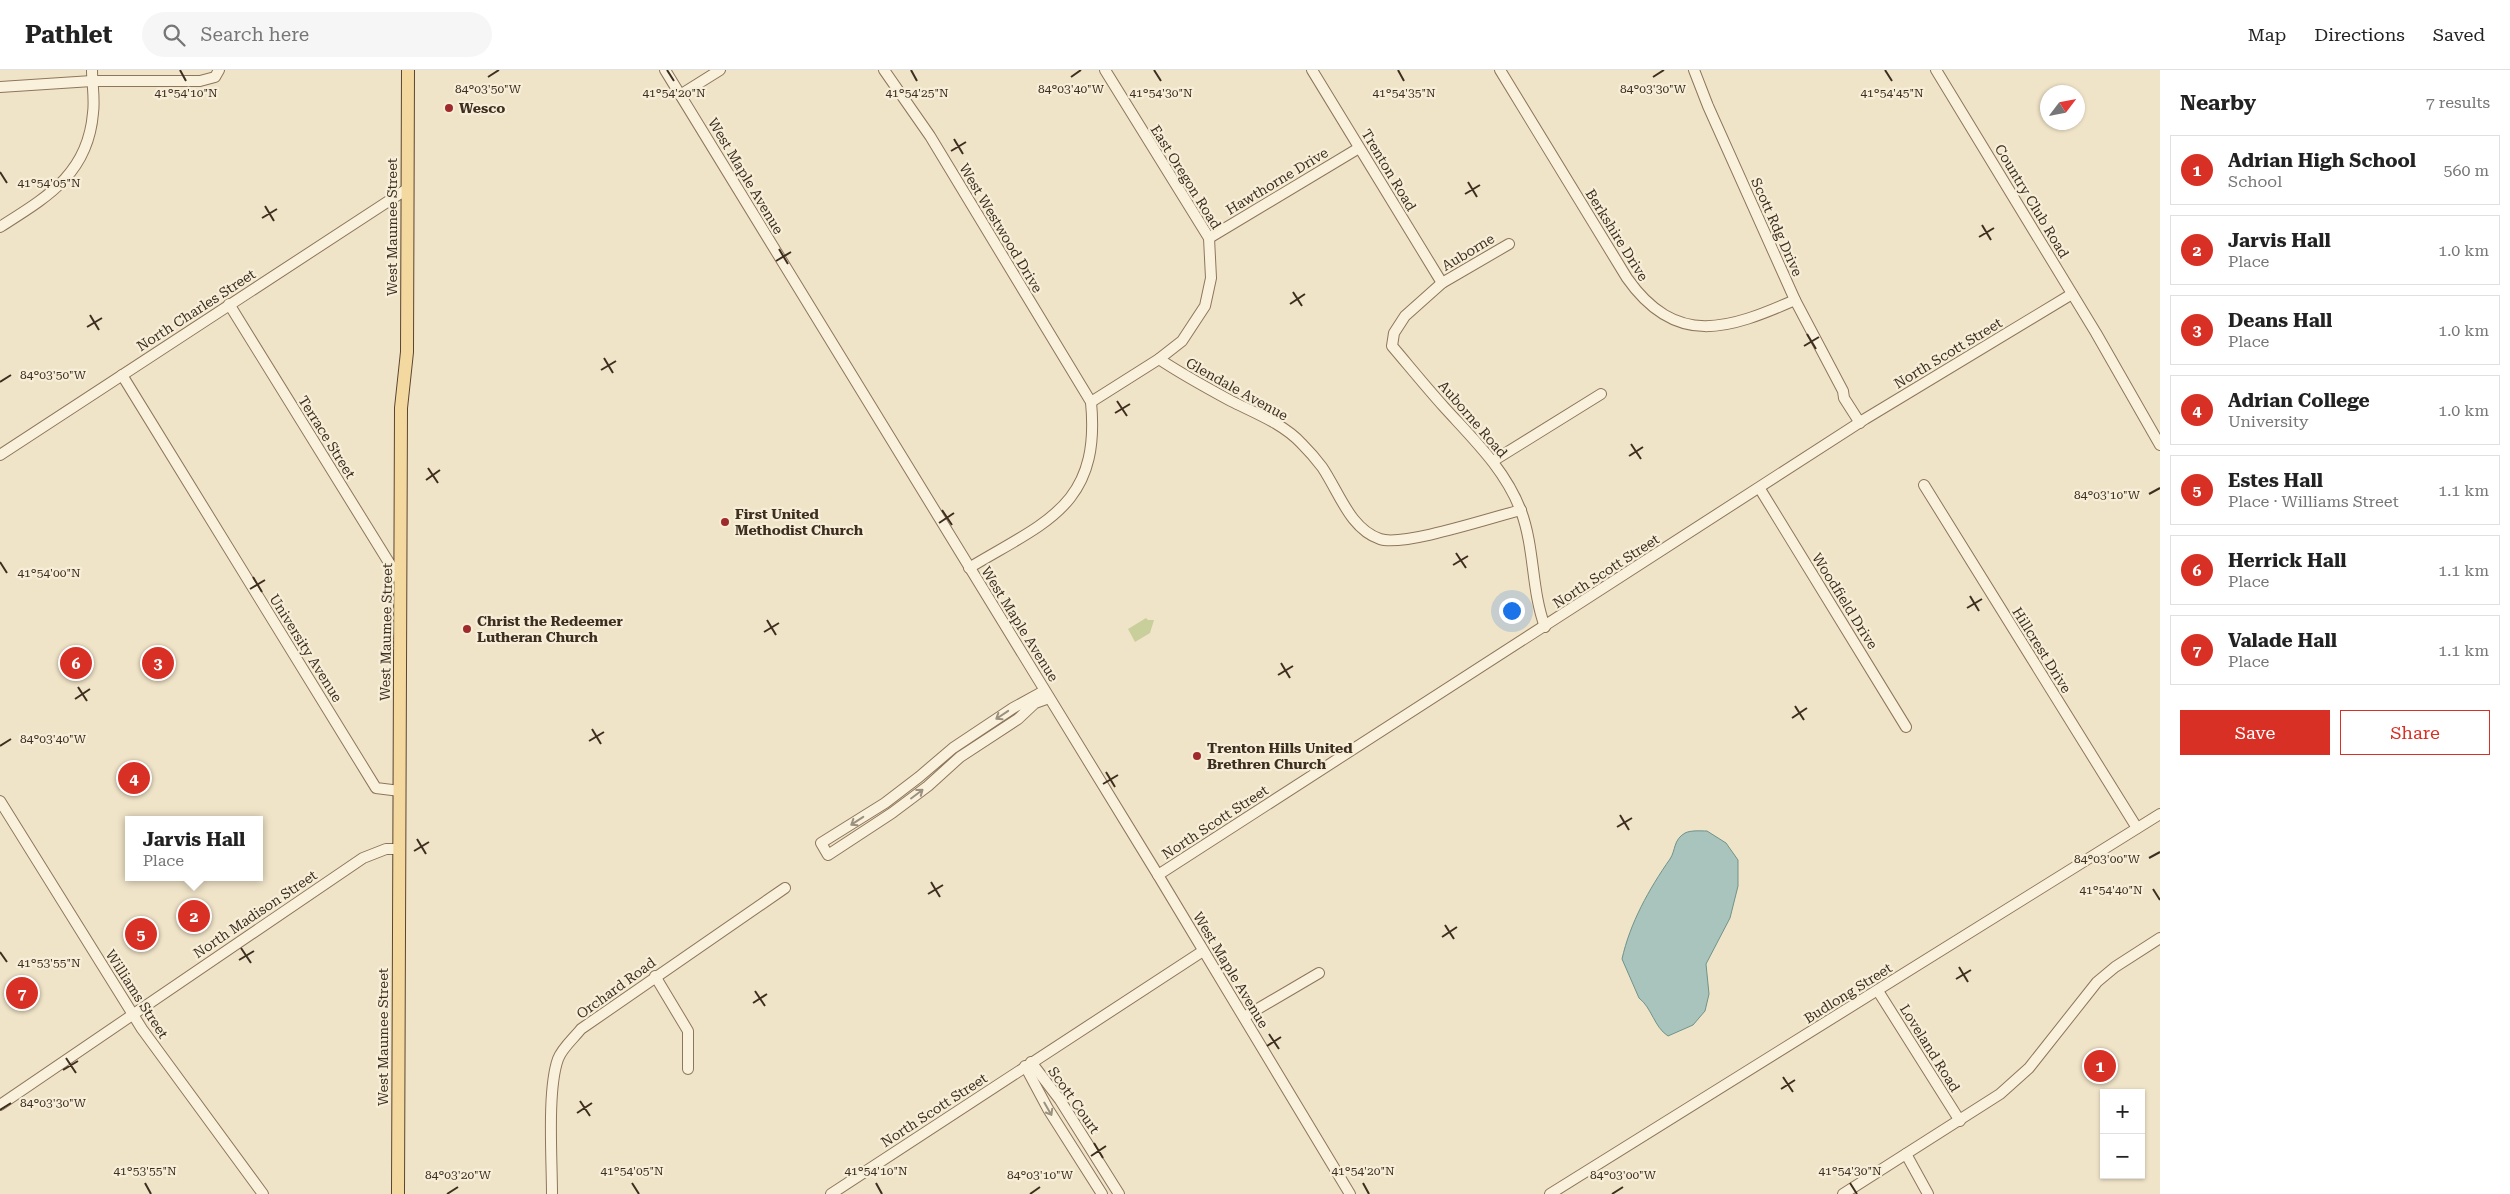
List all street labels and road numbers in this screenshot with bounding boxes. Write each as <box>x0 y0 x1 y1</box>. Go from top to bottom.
street label: West Maple Avenue <box>705 115 787 237</box>
street label: East Oregon Road <box>1148 122 1224 232</box>
street label: Trenton Road <box>1358 126 1420 214</box>
street label: Country Club Road <box>1992 141 2072 261</box>
street label: Hawthorne Drive <box>1223 144 1331 218</box>
street label: West Maumee Street <box>384 158 400 296</box>
street label: West Westwood Drive <box>956 161 1046 296</box>
street label: Scott Rdg Drive <box>1748 175 1806 279</box>
street label: Berkshire Drive <box>1582 186 1652 284</box>
street label: Auborne <box>1439 230 1497 274</box>
street label: North Charles Street <box>134 266 258 354</box>
street label: North Scott Street <box>1891 314 2005 392</box>
street label: Glendale Avenue <box>1183 354 1291 424</box>
street label: Auborne Road <box>1435 377 1511 461</box>
street label: Terrace Street <box>295 393 359 481</box>
street label: North Scott Street <box>1550 531 1662 611</box>
street label: Woodfield Drive <box>1809 550 1881 652</box>
street label: West Maumee Street <box>377 563 395 701</box>
street label: West Maple Avenue <box>978 564 1062 685</box>
street label: University Avenue <box>266 591 346 705</box>
street label: Hillcrest Drive <box>2009 604 2075 696</box>
street label: North Scott Street <box>1159 782 1271 862</box>
street label: North Madison Street <box>190 867 320 961</box>
street label: West Maple Avenue <box>1190 909 1272 1031</box>
street label: Williams Street <box>102 947 172 1041</box>
street label: Orchard Road <box>573 954 659 1022</box>
street label: Budlong Street <box>1801 960 1895 1026</box>
street label: West Maumee Street <box>375 968 391 1106</box>
street label: Loveland Road <box>1897 1001 1963 1095</box>
street label: Scott Court <box>1045 1063 1103 1137</box>
street label: North Scott Street <box>878 1070 990 1150</box>

